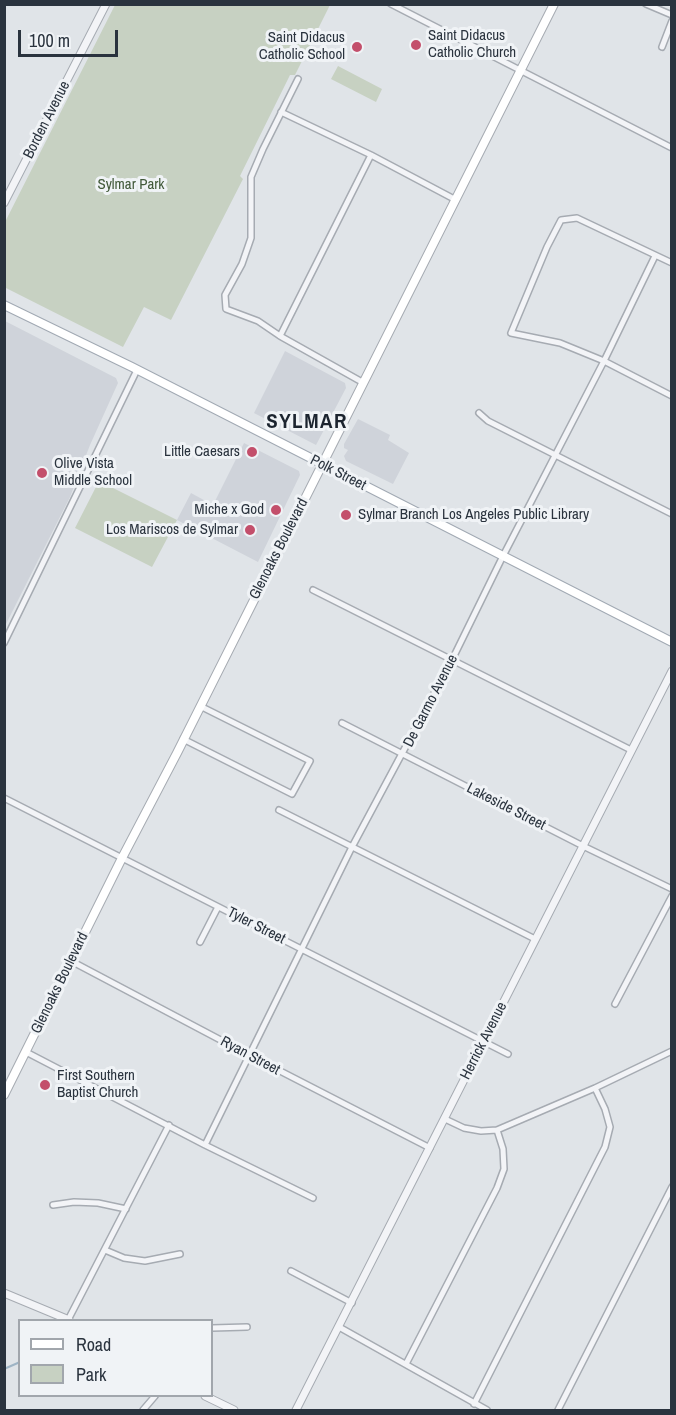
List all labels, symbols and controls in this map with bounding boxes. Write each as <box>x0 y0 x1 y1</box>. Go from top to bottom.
scale bar <box>21 18 122 56</box>
place label: Saint Didacus Catholic Church <box>428 27 516 62</box>
text: 100 m <box>29 28 70 53</box>
place label: Saint Didacus Catholic School <box>259 29 345 64</box>
marker: Saint Didacus Catholic Church <box>409 38 423 52</box>
marker: Saint Didacus Catholic School <box>350 40 364 54</box>
street label: Borden Avenue <box>20 78 74 162</box>
park label: Sylmar Park <box>98 176 164 194</box>
district label: SYLMAR <box>266 409 348 435</box>
place label: Little Caesars <box>164 443 240 461</box>
marker: Little Caesars <box>245 445 259 459</box>
street label: Polk Street <box>307 451 369 495</box>
place label: Olive Vista Middle School <box>54 455 132 490</box>
marker: Olive Vista Middle School <box>35 466 49 480</box>
street label: Glenoaks Boulevard <box>246 496 312 602</box>
place label: Miche x God <box>194 501 264 519</box>
marker: Miche x God <box>269 503 283 517</box>
place label: Sylmar Branch Los Angeles Public Library <box>358 506 589 524</box>
marker: Sylmar Branch Los Angeles Public Library <box>339 508 353 522</box>
place label: Los Mariscos de Sylmar <box>106 521 238 539</box>
marker: Los Mariscos de Sylmar <box>243 523 257 537</box>
street label: De Garmo Avenue <box>400 652 462 750</box>
street label: Lakeside Street <box>464 779 548 835</box>
street label: Tyler Street <box>224 904 288 948</box>
street label: Glenoaks Boulevard <box>28 929 92 1037</box>
street label: Herrick Avenue <box>457 999 511 1083</box>
street label: Ryan Street <box>217 1033 283 1079</box>
place label: First Southern Baptist Church <box>57 1067 138 1102</box>
marker: First Southern Baptist Church <box>38 1078 52 1092</box>
legend <box>18 1319 213 1397</box>
text: Road <box>76 1332 111 1357</box>
text: Park <box>76 1362 106 1387</box>

